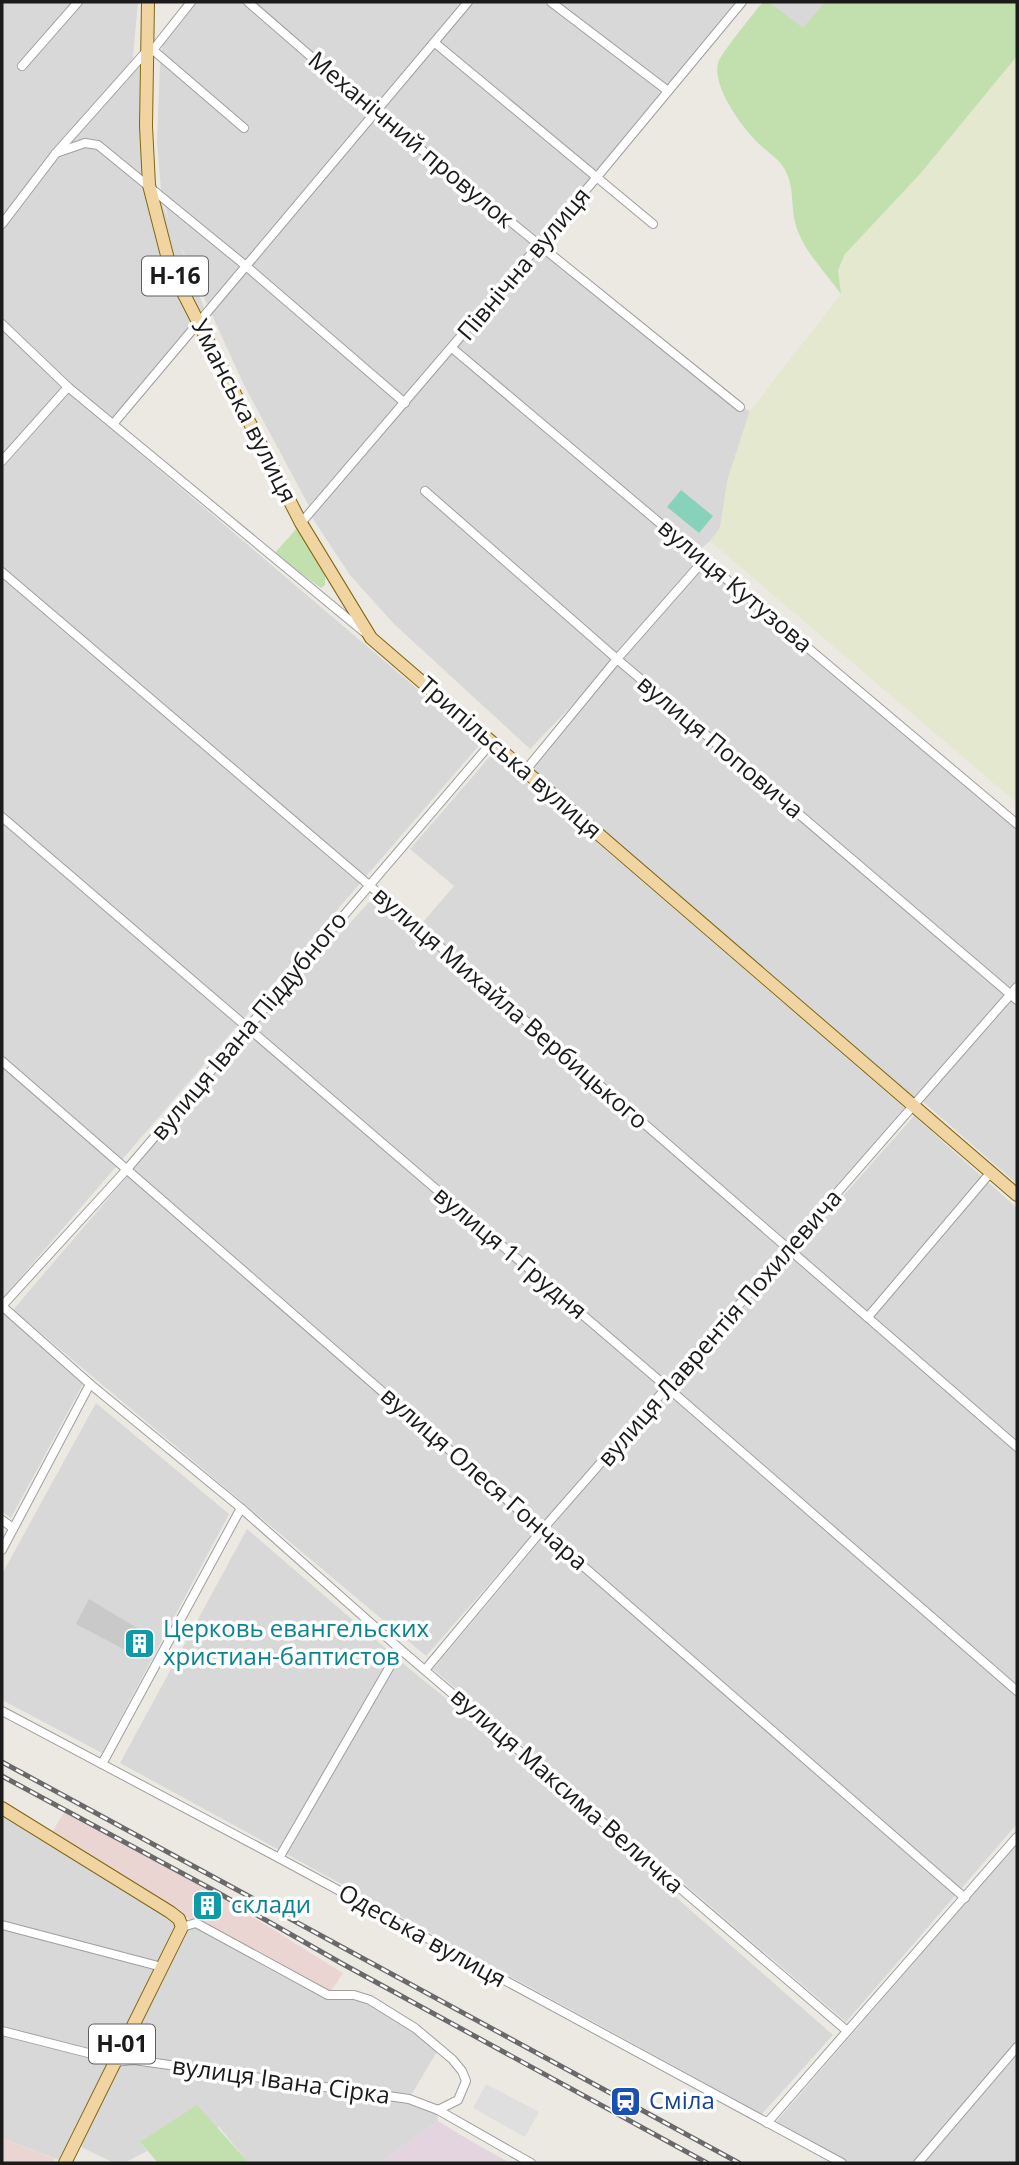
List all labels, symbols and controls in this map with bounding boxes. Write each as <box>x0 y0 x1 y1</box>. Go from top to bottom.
street label: Механічний провулок <box>302 43 522 235</box>
street label: Північна вулиця <box>449 179 597 347</box>
road number: Н-16 <box>142 256 208 296</box>
street label: Уманська вулиця <box>185 313 306 508</box>
street label: вулиця Кутузова <box>652 510 820 659</box>
street label: вулиця Поповича <box>631 667 811 825</box>
street label: Трипільська вулиця <box>412 668 610 846</box>
street label: вулиця Михайла Вербицького <box>366 878 656 1136</box>
street label: вулиця Івана Піддубного <box>142 903 354 1147</box>
street label: вулиця 1 Грудня <box>427 1178 595 1326</box>
street label: вулиця Лаврентія Похилевича <box>589 1181 849 1473</box>
street label: вулиця Олеся Гончара <box>374 1379 596 1577</box>
place label: Церковь евангельских христиан-баптистов <box>163 1611 430 1672</box>
building icon: Церковь евангельских христиан-баптистов <box>123 1626 157 1660</box>
street label: вулиця Максима Величка <box>444 1679 692 1900</box>
street label: Одеська вулиця <box>333 1875 512 1994</box>
place label: склади <box>231 1887 311 1920</box>
building icon: склади <box>191 1888 225 1922</box>
road number: Н-01 <box>89 2024 155 2064</box>
street label: вулиця Івана Сірка <box>170 2048 392 2111</box>
place label: Сміла <box>649 2083 715 2116</box>
station icon: Сміла <box>609 2084 643 2118</box>

